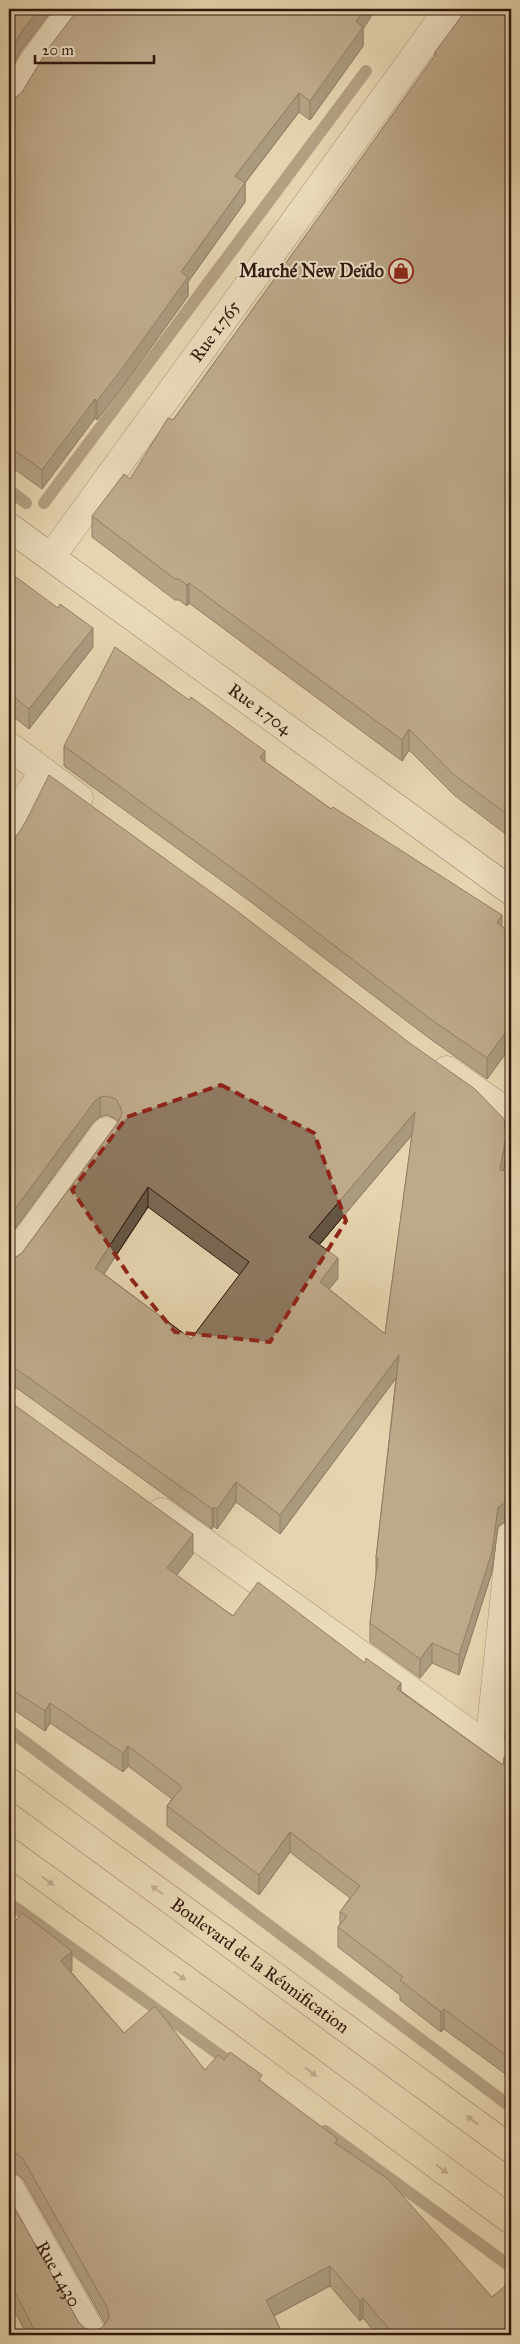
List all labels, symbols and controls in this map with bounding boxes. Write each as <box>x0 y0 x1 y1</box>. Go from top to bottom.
scale bar <box>35 32 154 64</box>
text: 20 m <box>42 41 74 59</box>
shop icon: Marché New Deïdo <box>388 258 414 284</box>
place label: Marché New Deïdo <box>239 260 384 282</box>
street label: Rue 1.765 <box>185 296 245 366</box>
street label: Rue 1.704 <box>224 679 297 740</box>
one-way arrow <box>41 1876 55 1886</box>
one-way arrow <box>150 1885 164 1895</box>
street label: Boulevard de la Réunification <box>166 1893 354 2038</box>
one-way arrow <box>173 1971 187 1981</box>
one-way arrow <box>304 2067 318 2077</box>
one-way arrow <box>466 2115 479 2126</box>
one-way arrow <box>435 2163 448 2174</box>
street label: Rue 1.430 <box>31 2237 86 2311</box>

